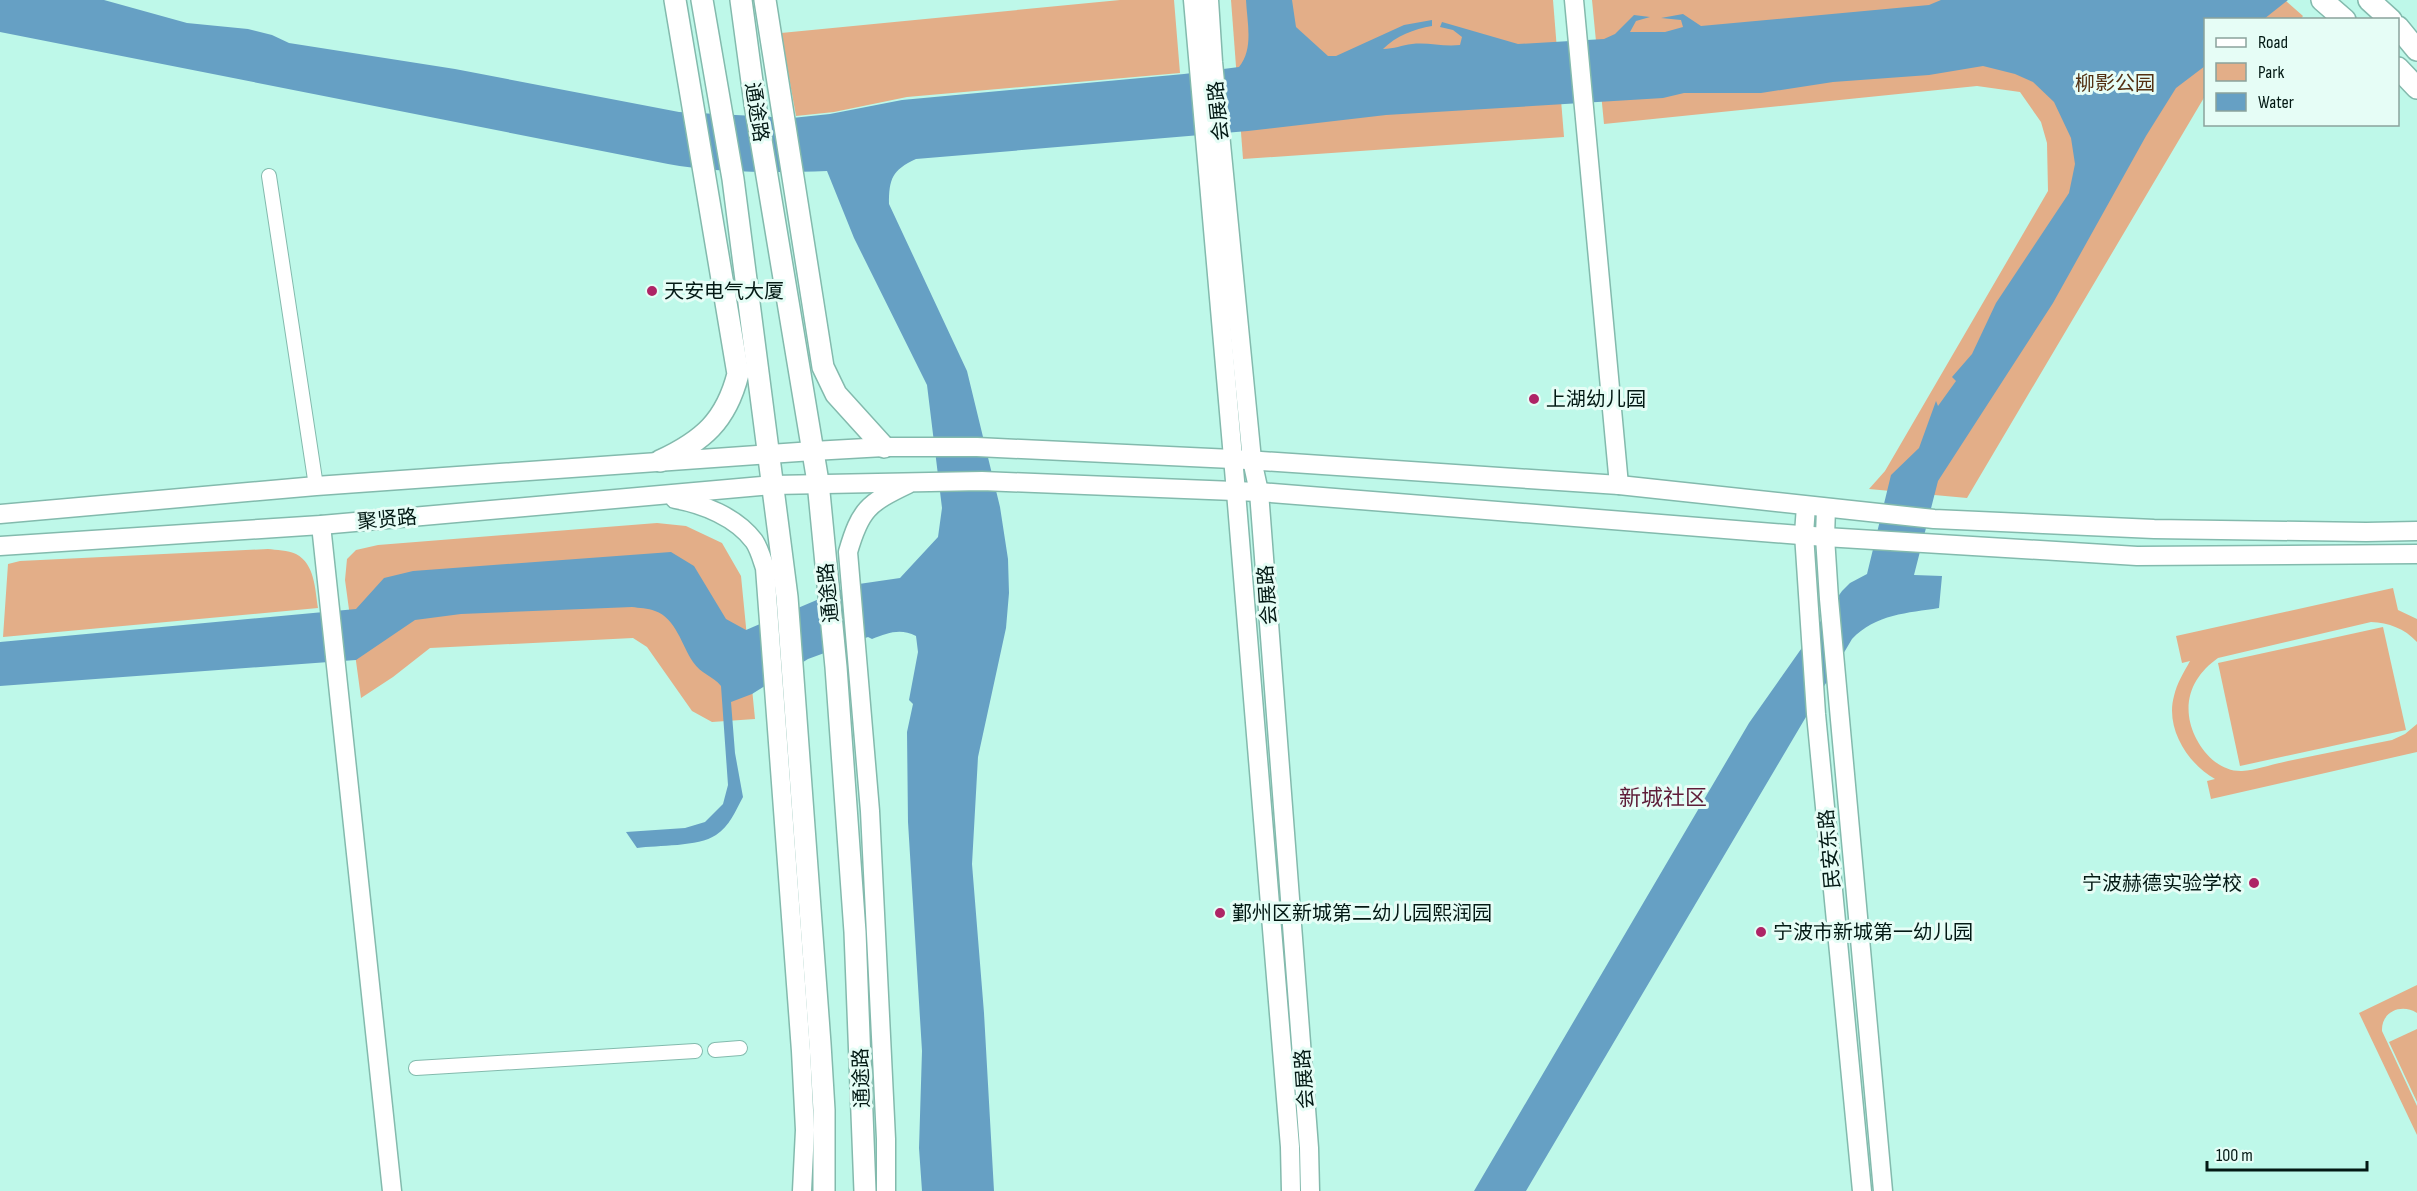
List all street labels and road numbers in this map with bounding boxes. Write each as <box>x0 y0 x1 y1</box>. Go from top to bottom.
street label: 会展路 <box>1204 80 1234 142</box>
street label: 通途路 <box>739 81 773 144</box>
street label: 聚贤路 <box>356 505 418 535</box>
street label: 通途路 <box>814 562 844 624</box>
street label: 会展路 <box>1254 564 1282 626</box>
street label: 民安东路 <box>1815 808 1845 890</box>
street label: 通途路 <box>849 1048 875 1108</box>
street label: 会展路 <box>1291 1048 1319 1110</box>

